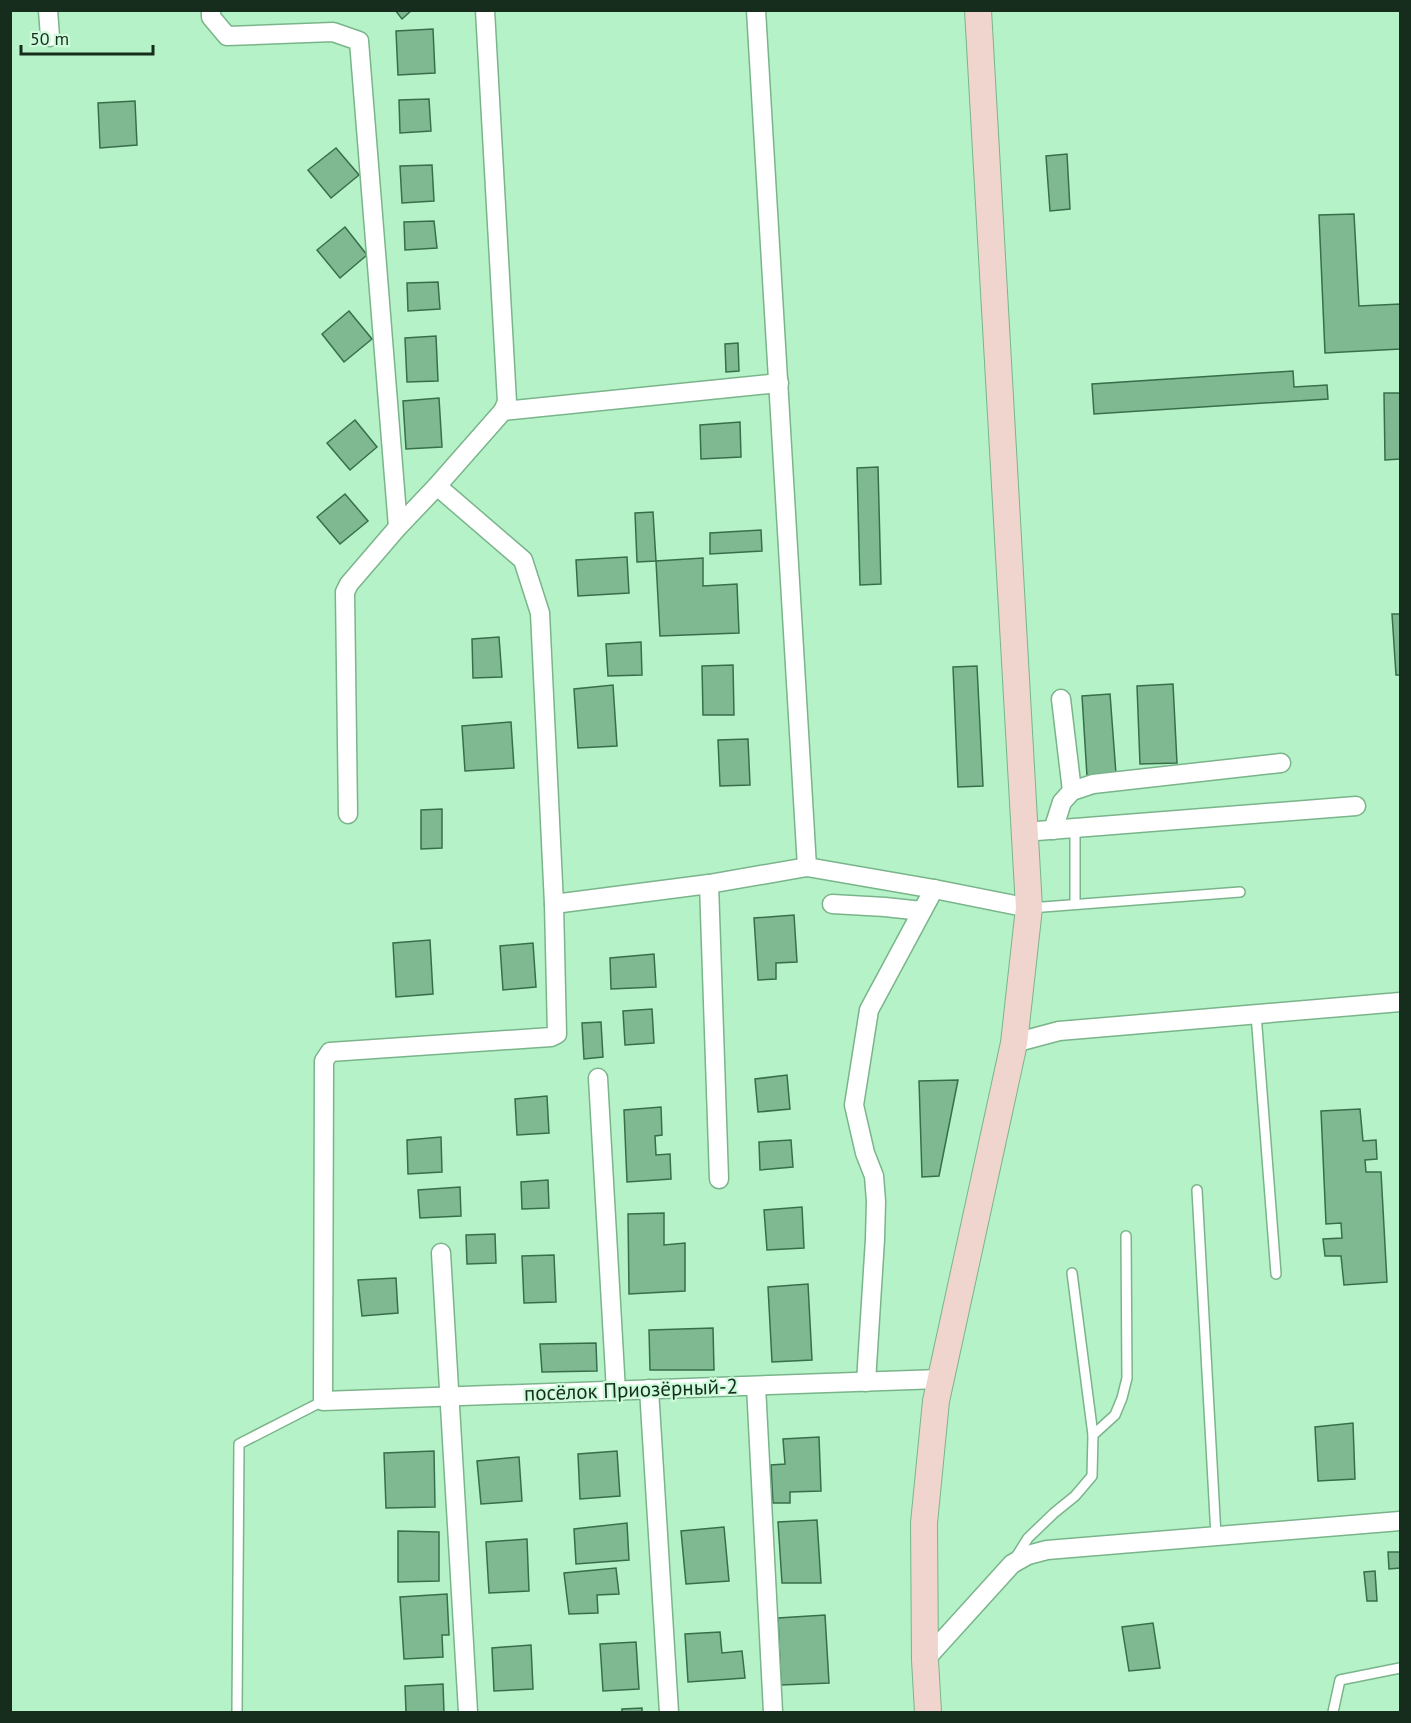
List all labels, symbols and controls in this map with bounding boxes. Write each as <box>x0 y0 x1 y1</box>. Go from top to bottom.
scale bar <box>21 18 153 56</box>
text: 50 m <box>30 27 69 50</box>
street label: посёлок Приозёрный-2 <box>524 1372 738 1407</box>

